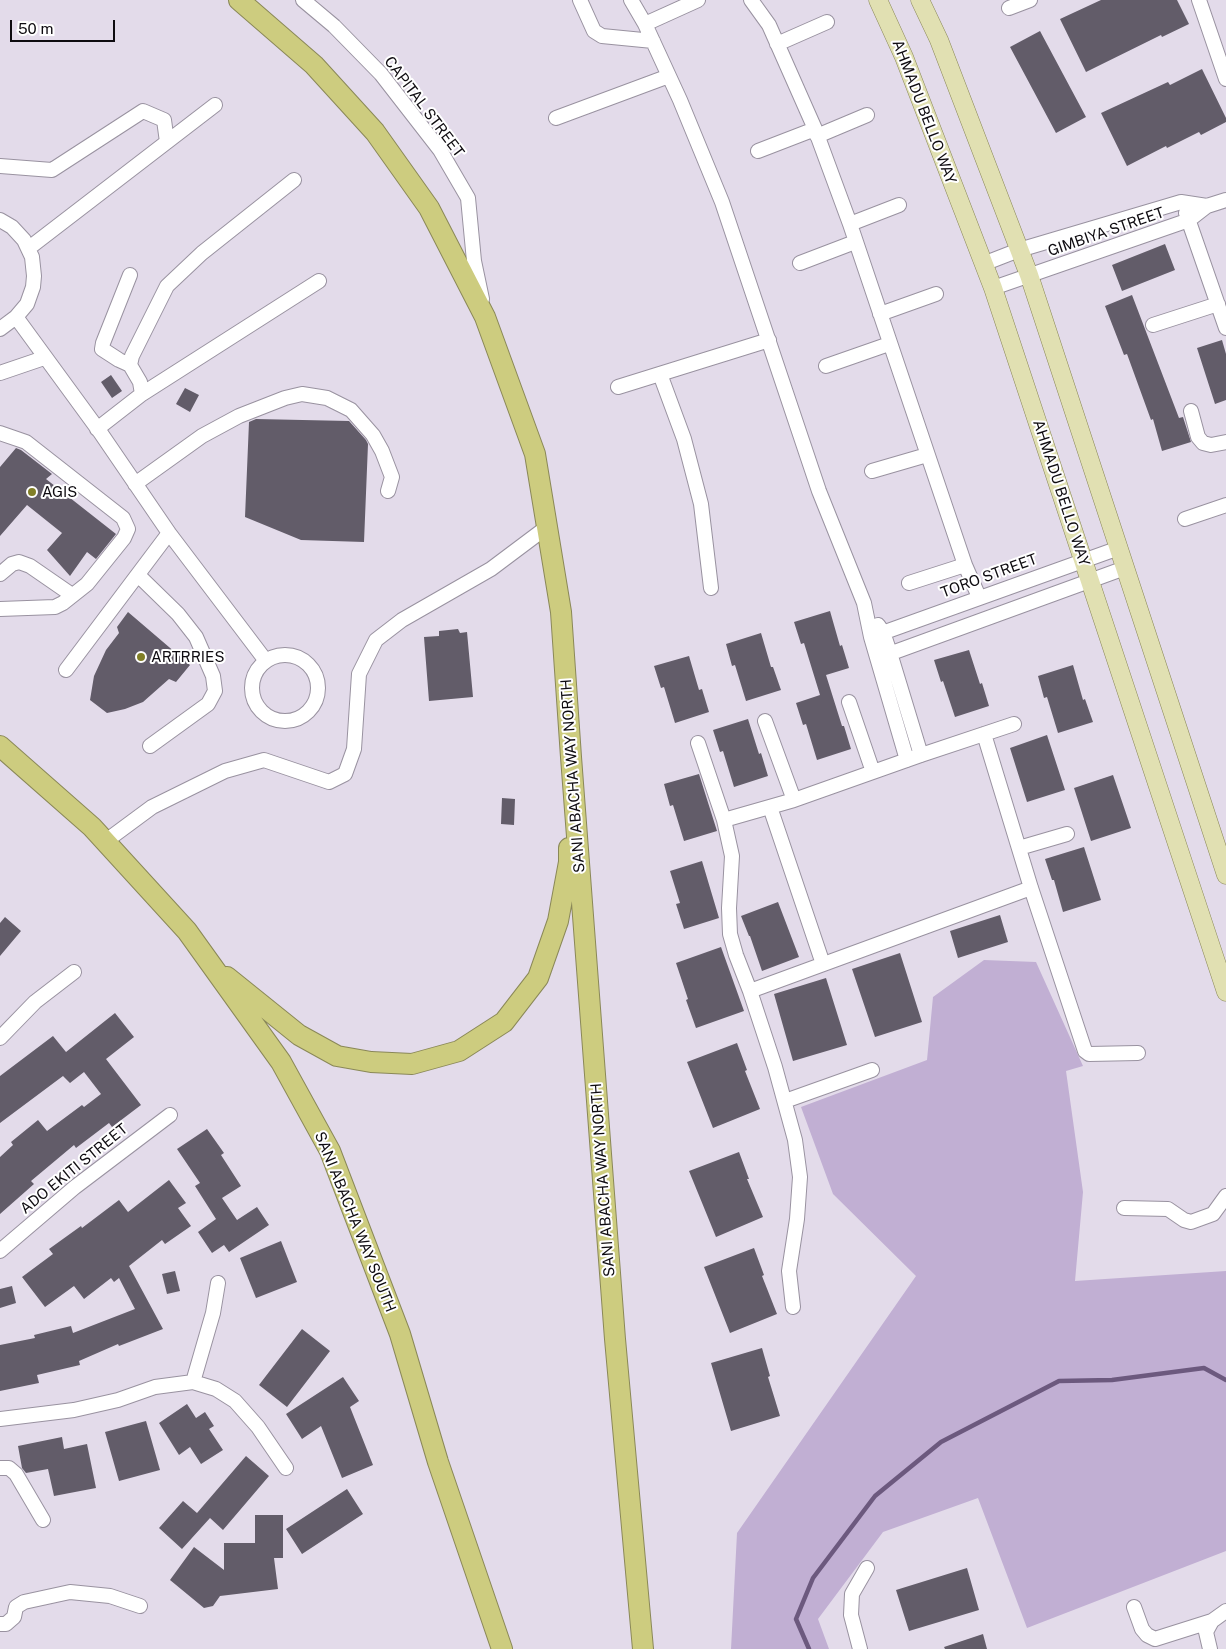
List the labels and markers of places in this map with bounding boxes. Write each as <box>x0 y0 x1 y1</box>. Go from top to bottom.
place label: AGIS <box>42 483 77 501</box>
marker: AGIS <box>26 486 38 498</box>
place label: ARTRRIES <box>151 648 224 666</box>
marker: ARTRRIES <box>135 651 147 663</box>

